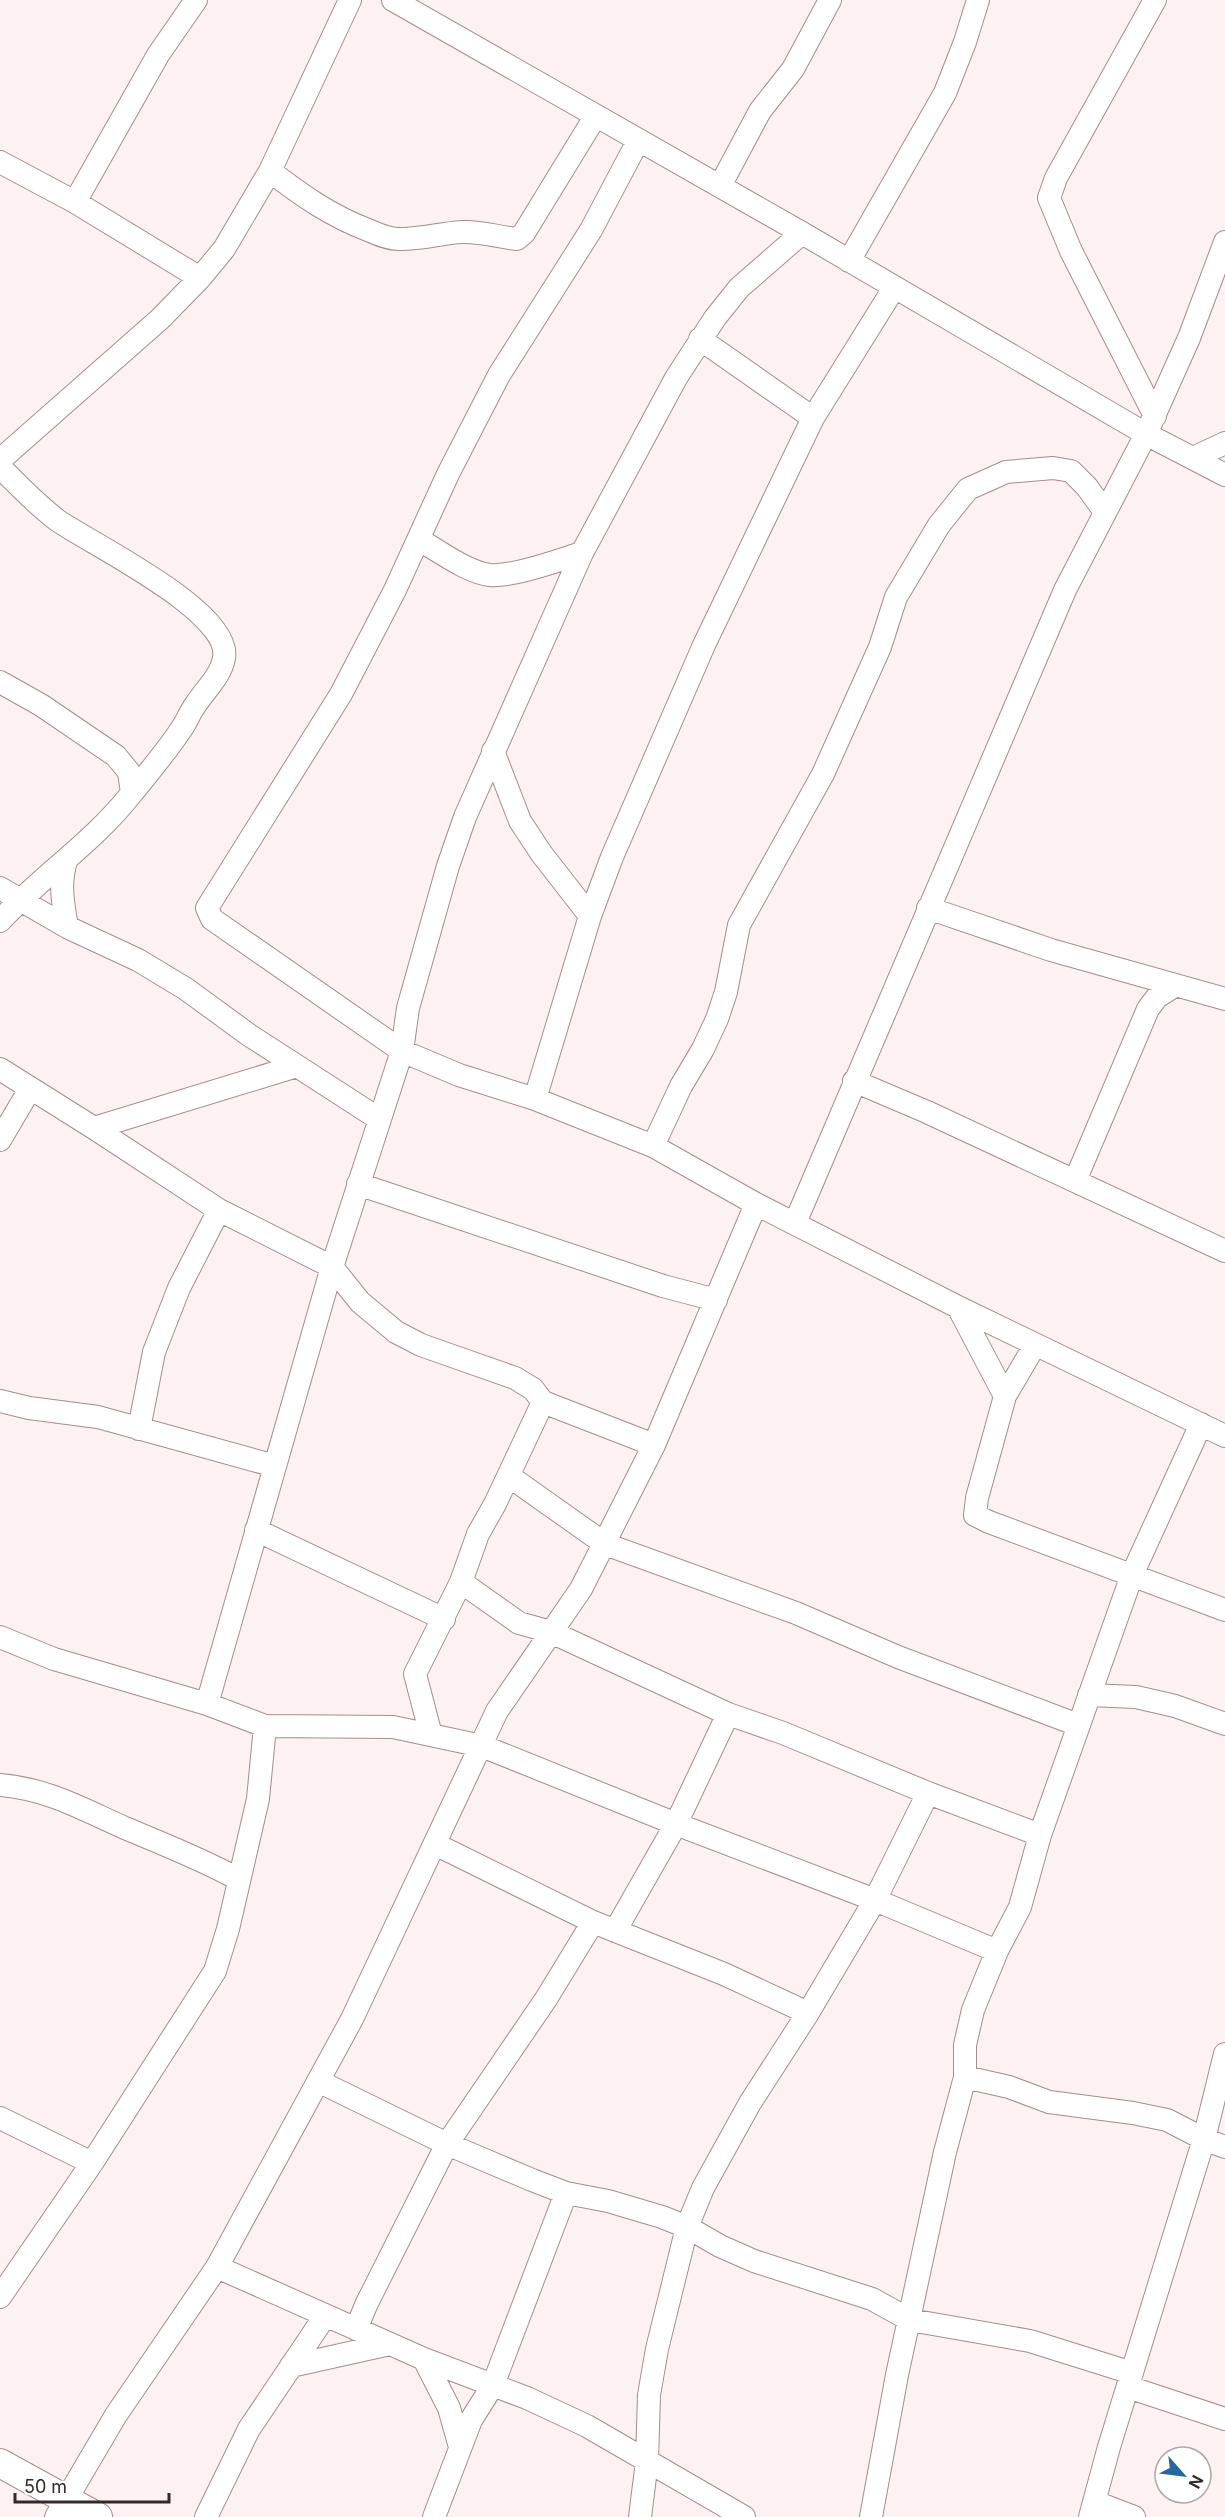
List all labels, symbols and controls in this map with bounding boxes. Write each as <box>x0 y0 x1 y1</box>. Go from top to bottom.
north arrow <box>1153 2445 1213 2505</box>
scale bar <box>15 2466 170 2504</box>
text: N <box>1185 2472 1208 2492</box>
text: 50 m <box>24 2476 67 2497</box>

